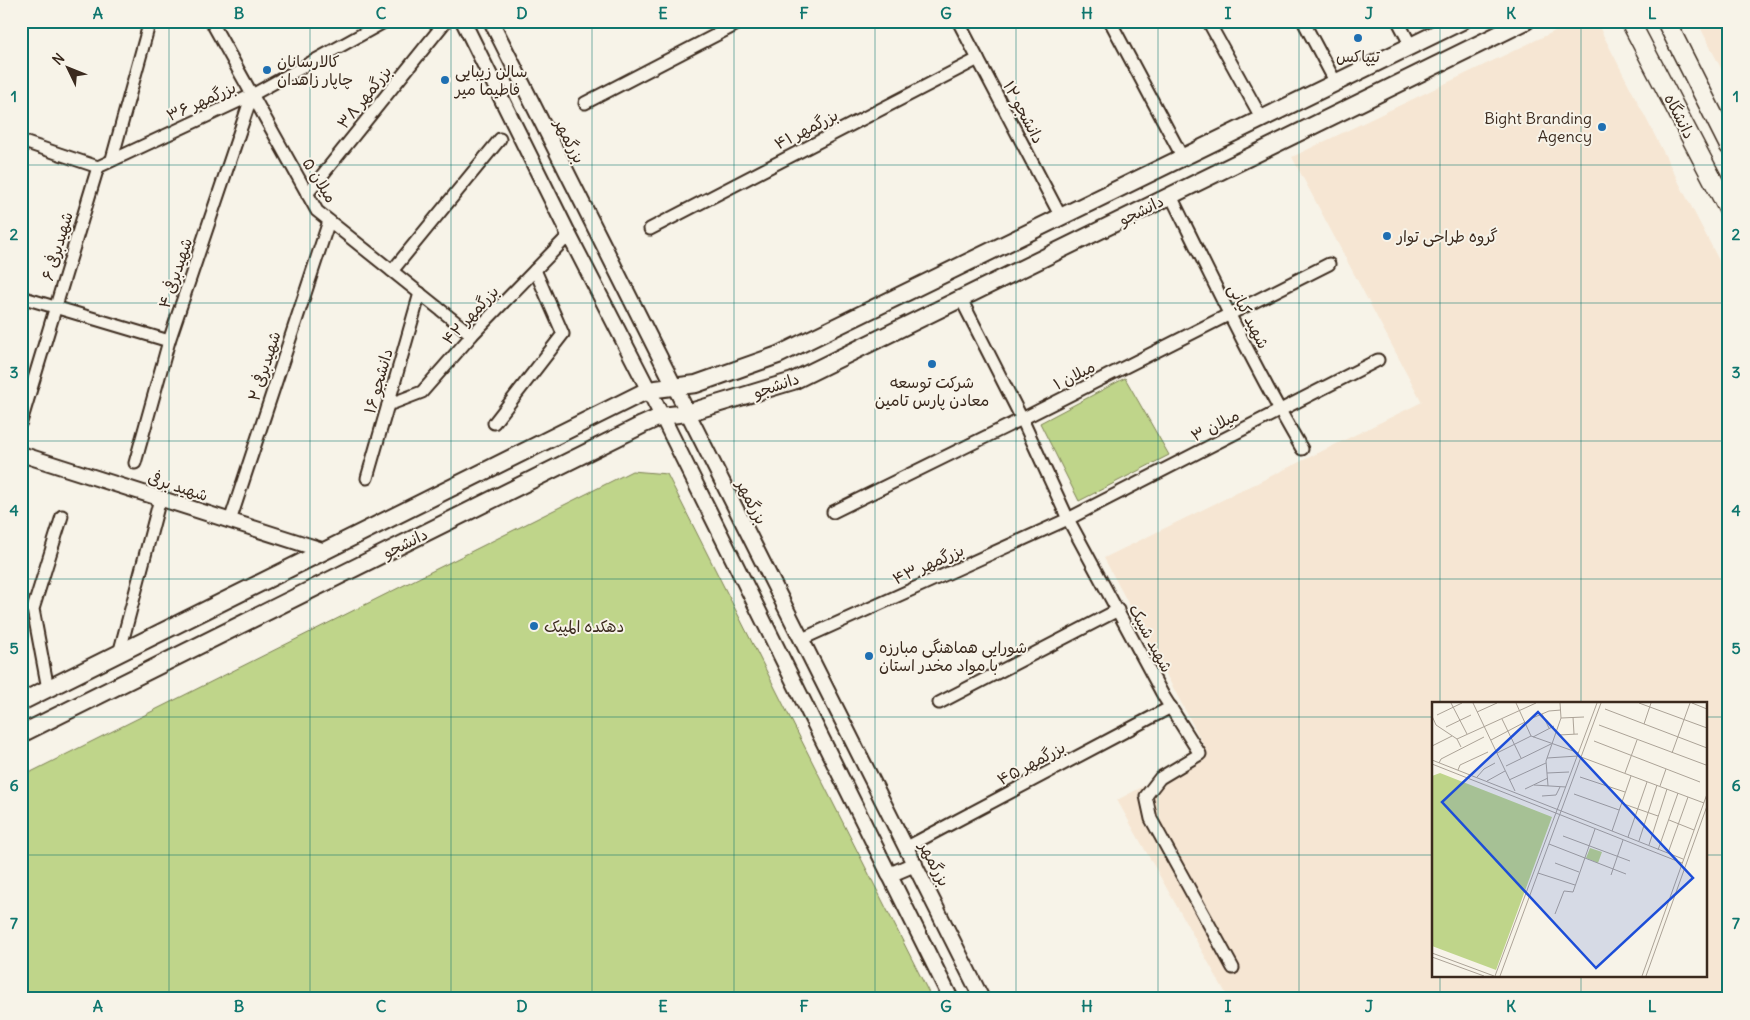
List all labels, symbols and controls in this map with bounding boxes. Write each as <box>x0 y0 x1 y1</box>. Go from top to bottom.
text: A <box>93 3 103 23</box>
text: B <box>234 3 245 23</box>
text: C <box>376 3 387 23</box>
text: D <box>516 3 528 23</box>
text: E <box>658 3 668 23</box>
text: F <box>799 3 809 23</box>
text: G <box>940 3 952 23</box>
text: H <box>1081 3 1093 23</box>
text: I <box>1225 3 1232 23</box>
text: J <box>1365 3 1374 23</box>
text: K <box>1506 3 1516 23</box>
text: L <box>1648 3 1657 23</box>
marker: تیپاکس <box>1352 32 1364 44</box>
north arrow <box>42 42 92 92</box>
place label: تیپاکس <box>1336 46 1380 67</box>
text: N <box>49 49 68 69</box>
place label: کالارسانان چاپار زاهدان <box>277 51 353 90</box>
street label: بزرگمهر ۳۸ <box>333 61 395 133</box>
place label: سالن زیبایی فاطیما میر <box>453 61 528 99</box>
marker: کالارسانان چاپار زاهدان <box>261 64 273 76</box>
marker: سالن زیبایی فاطیما میر <box>439 74 451 86</box>
street label: بزرگمهر ۳۶ <box>163 77 239 125</box>
street label: دانشجو ۱۲ <box>998 77 1049 147</box>
text: 1 <box>11 86 17 106</box>
text: 1 <box>1733 86 1739 106</box>
street label: دانشگاه <box>1660 90 1700 142</box>
street label: بزرگمهر ۴۱ <box>771 104 841 154</box>
place label: Bight Branding Agency <box>1484 108 1592 146</box>
street label: بزرگمهر <box>549 114 590 167</box>
marker: Bight Branding Agency <box>1596 121 1608 133</box>
street label: میلان ۵ <box>298 154 342 206</box>
street label: دانشجو <box>1114 191 1167 231</box>
street label: شهیدبرفی ۶ <box>37 209 77 283</box>
text: 2 <box>10 224 19 244</box>
text: 2 <box>1732 224 1741 244</box>
place label: گروه طراحی توار <box>1395 226 1498 247</box>
marker: گروه طراحی توار <box>1381 230 1393 242</box>
street label: شهیدبرفی ۴ <box>154 235 196 311</box>
street label: شهید کیانی <box>1223 280 1274 352</box>
street label: بزرگمهر ۴۲ <box>438 281 502 349</box>
street label: شهیدبرفی ۲ <box>243 329 285 403</box>
street label: دانشجو ۱۶ <box>359 346 398 416</box>
street label: میلان ۱ <box>1050 356 1098 394</box>
marker: شرکت توسعه معادن پارس تامین <box>926 358 938 370</box>
text: 3 <box>9 362 19 382</box>
text: 3 <box>1731 362 1741 382</box>
street label: دانشجو <box>749 368 802 403</box>
place label: شرکت توسعه معادن پارس تامین <box>875 372 989 411</box>
street label: میلان ۳ <box>1188 404 1242 446</box>
street label: شهید برفی <box>145 467 211 505</box>
street label: بزرگمهر <box>731 475 772 528</box>
text: 4 <box>9 500 19 520</box>
text: 4 <box>1731 500 1741 520</box>
street label: دانشجو <box>378 524 431 564</box>
street label: بزرگمهر ۴۳ <box>889 539 967 589</box>
street label: شهید شیبک <box>1125 600 1177 676</box>
place label: دهکده المپیک <box>544 616 624 637</box>
marker: دهکده المپیک <box>528 620 540 632</box>
place label: شورایی هماهنگی مبارزه با مواد مخدر استان <box>879 637 1027 676</box>
text: 5 <box>9 638 19 658</box>
text: 5 <box>1731 638 1741 658</box>
marker: شورایی هماهنگی مبارزه با مواد مخدر استان <box>863 650 875 662</box>
inset map <box>1432 702 1708 978</box>
street label: بزرگمهر ۴۵ <box>994 737 1068 789</box>
text: 6 <box>9 775 19 795</box>
text: 6 <box>1731 775 1741 795</box>
street label: بزرگمهر <box>914 837 955 890</box>
text: 7 <box>10 913 18 933</box>
text: 7 <box>1732 913 1740 933</box>
text: A <box>93 996 103 1016</box>
text: B <box>234 996 245 1016</box>
text: C <box>376 996 387 1016</box>
text: D <box>516 996 528 1016</box>
text: E <box>658 996 668 1016</box>
text: F <box>799 996 809 1016</box>
text: G <box>940 996 952 1016</box>
text: H <box>1081 996 1093 1016</box>
text: I <box>1225 996 1232 1016</box>
text: J <box>1365 996 1374 1016</box>
text: K <box>1506 996 1516 1016</box>
text: L <box>1648 996 1657 1016</box>

